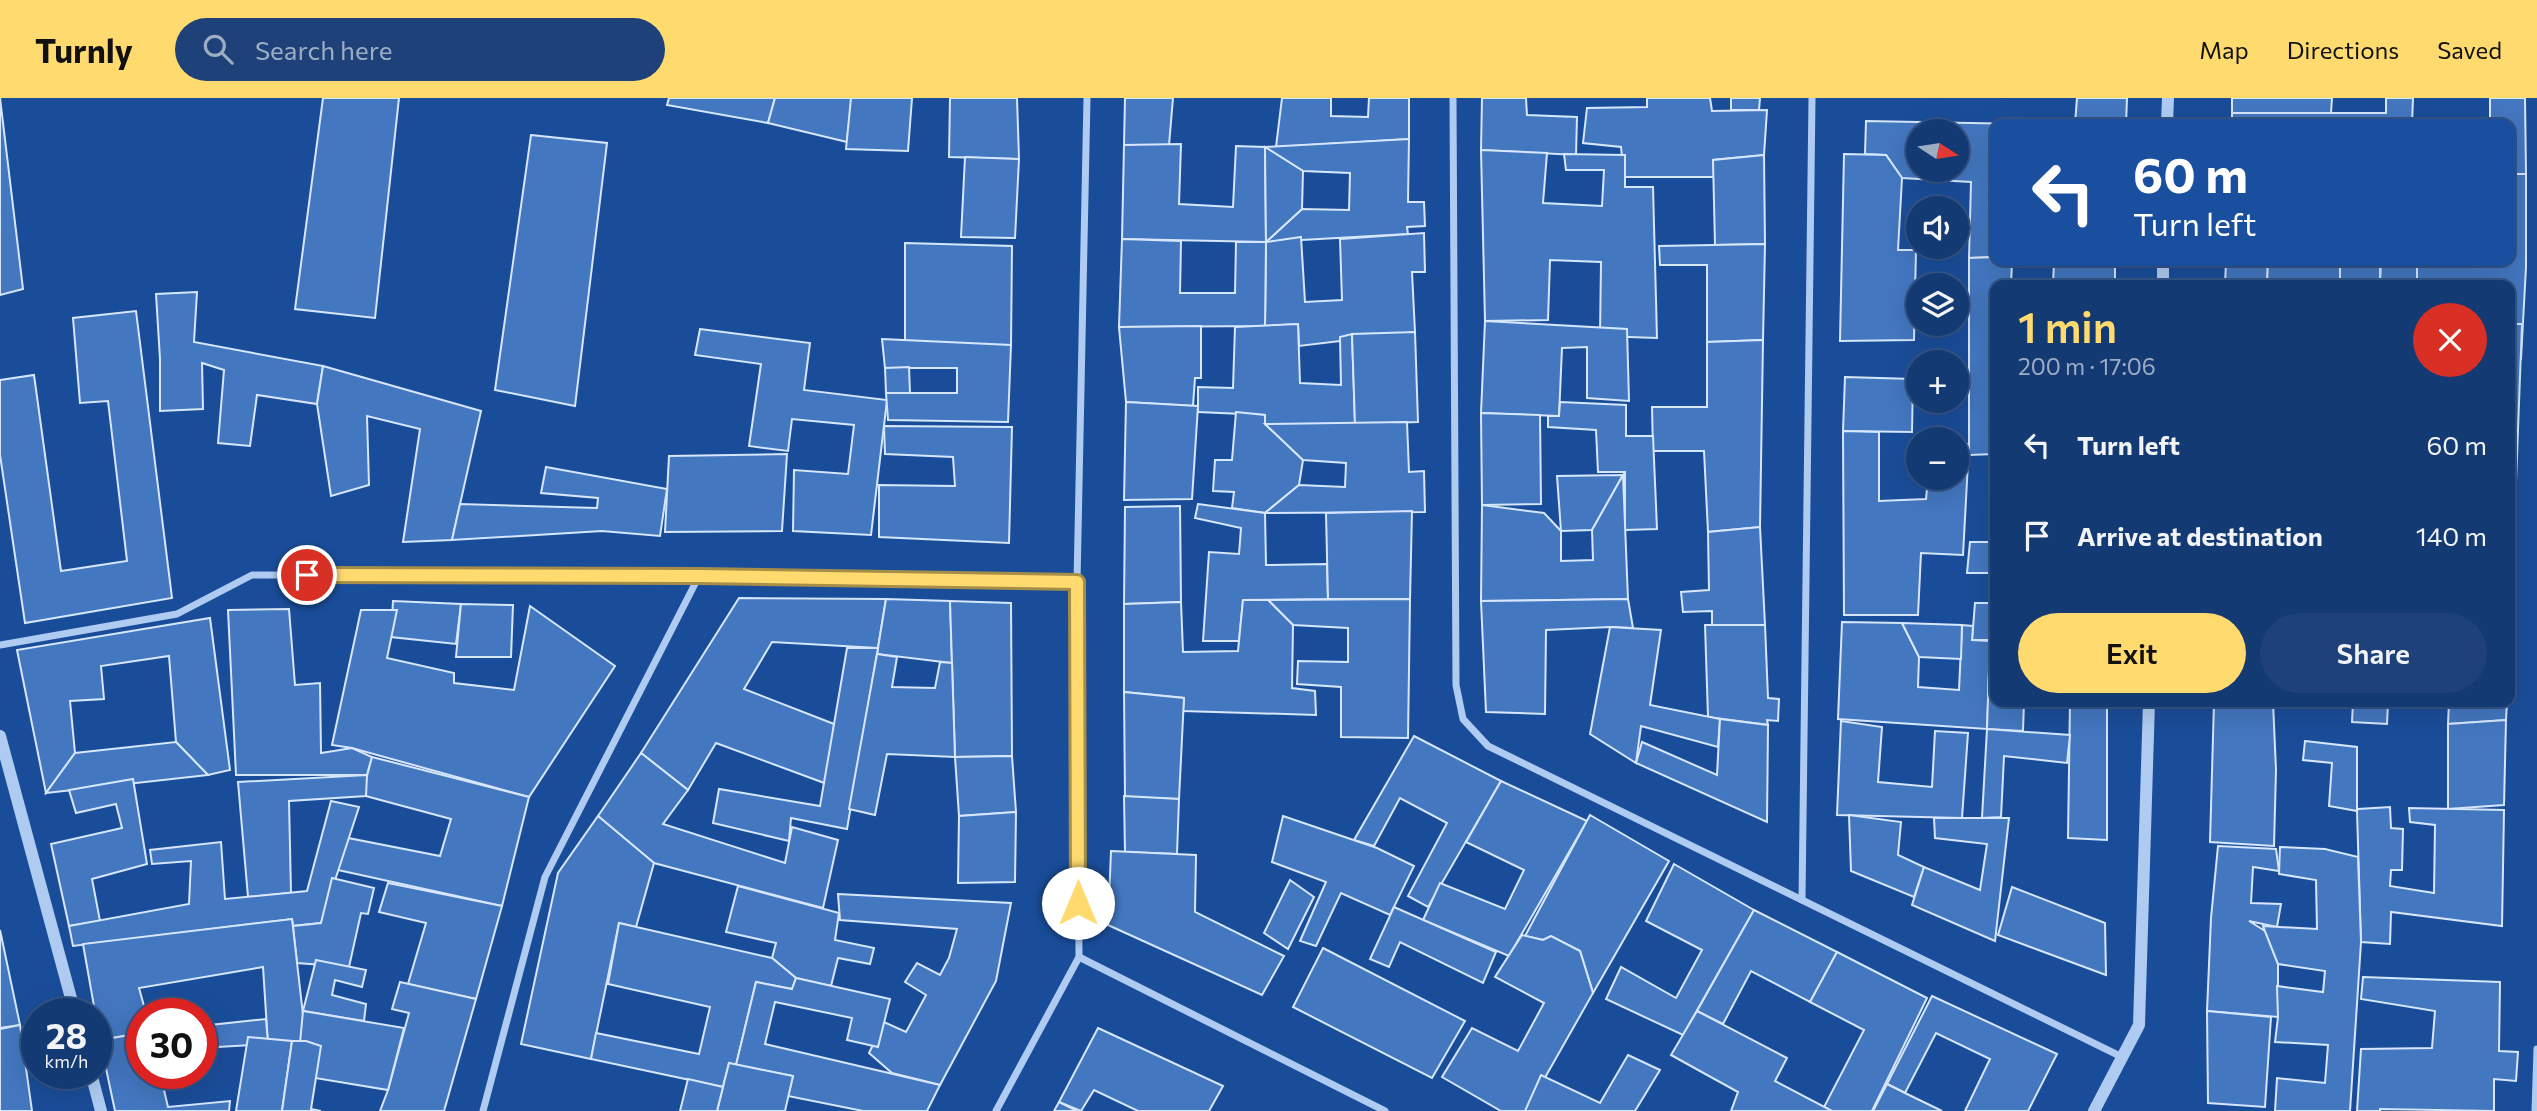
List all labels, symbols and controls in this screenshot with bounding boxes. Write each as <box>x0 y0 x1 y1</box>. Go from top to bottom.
search box <box>175 18 665 81</box>
text: Turnly <box>35 29 133 70</box>
icon: search <box>199 30 237 68</box>
text: Search here <box>255 34 392 65</box>
text: Map <box>2199 35 2249 64</box>
text: Directions <box>2287 35 2399 64</box>
text: Saved <box>2437 35 2502 64</box>
north arrow <box>1906 119 1969 182</box>
map controls <box>1906 119 1969 490</box>
text: 60 m <box>2133 143 2248 203</box>
icon: left <box>2018 147 2109 238</box>
button: sound <box>1906 196 1969 259</box>
text: Turn left <box>2133 203 2257 243</box>
button: layers <box>1906 273 1969 336</box>
text: 1 min <box>2018 300 2117 352</box>
button: close <box>2413 303 2487 377</box>
button: + <box>1906 350 1969 413</box>
text: 200 m · 17:06 <box>2018 352 2156 380</box>
icon: left <box>2018 426 2056 464</box>
button: − <box>1906 427 1969 490</box>
text: Turn left <box>2077 429 2180 460</box>
text: 60 m <box>2427 429 2487 460</box>
icon: arrive <box>2018 517 2056 555</box>
text: Arrive at destination <box>2077 520 2323 551</box>
text: 140 m <box>2416 520 2487 551</box>
pin <box>277 545 337 605</box>
icon: arrive <box>288 556 326 594</box>
button: Exit <box>2018 613 2246 693</box>
button: Share <box>2260 613 2487 693</box>
position arrow <box>1041 866 1115 940</box>
speed limit sign: 30 <box>126 998 217 1089</box>
text: 28 <box>46 1013 87 1056</box>
text: km/h <box>45 1050 88 1072</box>

